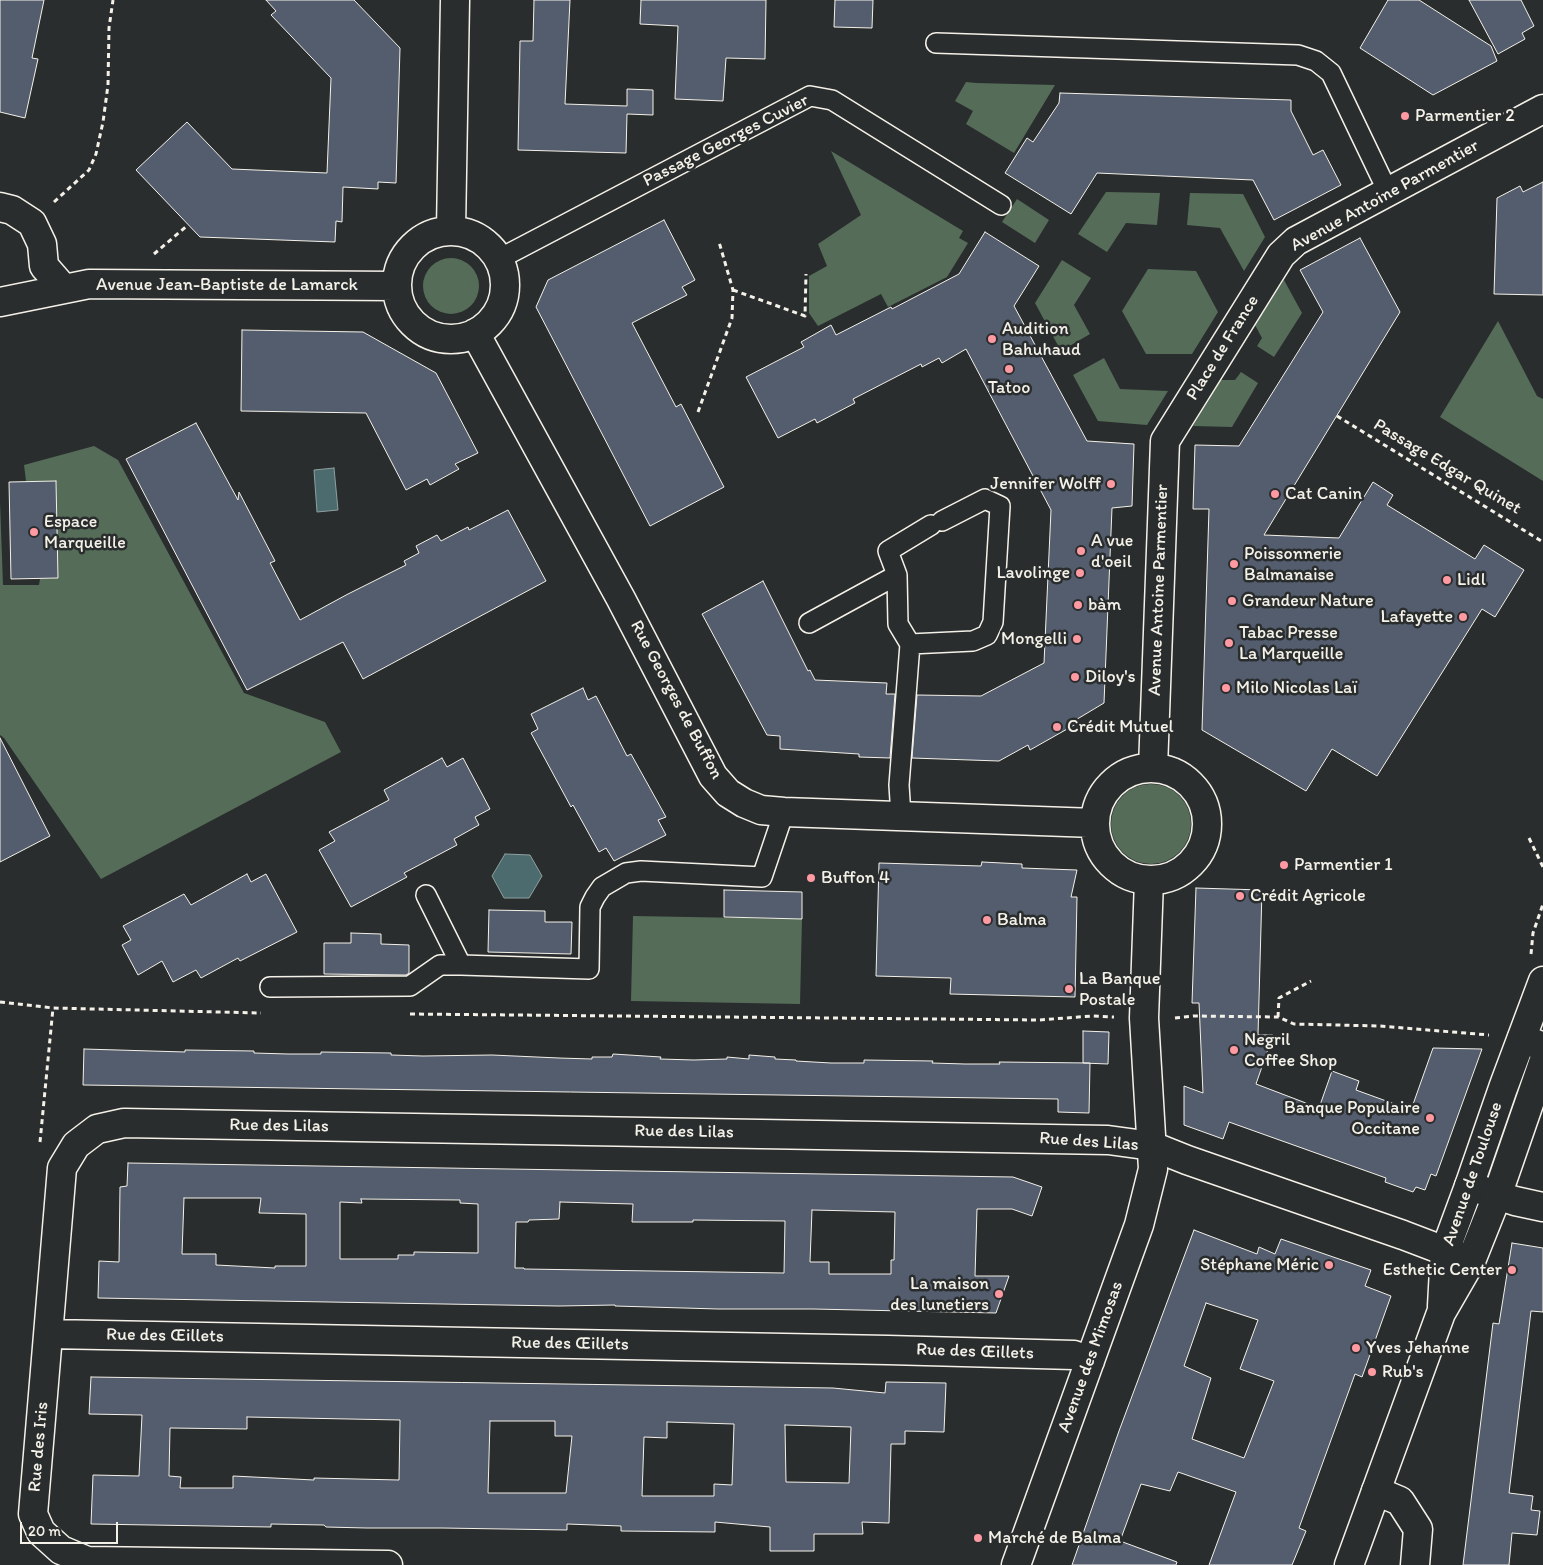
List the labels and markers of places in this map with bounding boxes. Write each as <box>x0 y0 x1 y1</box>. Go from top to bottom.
place label: Parmentier 2 <box>1415 105 1515 127</box>
marker: Parmentier 2 <box>1399 110 1411 122</box>
place label: Audition Bahuhaud <box>1002 318 1081 360</box>
marker: Audition Bahuhaud <box>986 333 998 345</box>
marker: Tatoo <box>1003 363 1015 375</box>
place label: Tatoo <box>988 377 1030 399</box>
place label: Jennifer Wolff <box>990 473 1101 495</box>
marker: Jennifer Wolff <box>1105 478 1117 490</box>
place label: Cat Canin <box>1285 483 1362 505</box>
marker: Cat Canin <box>1269 488 1281 500</box>
place label: Espace Marqueille <box>44 511 126 554</box>
marker: Espace Marqueille <box>28 526 40 538</box>
place label: A vue d'oeil <box>1091 530 1133 572</box>
place label: Poissonnerie Balmanaise <box>1244 543 1342 586</box>
marker: A vue d'oeil <box>1075 545 1087 557</box>
marker: Poissonnerie Balmanaise <box>1228 558 1240 570</box>
place label: Lavolinge <box>996 562 1070 584</box>
marker: Lavolinge <box>1074 567 1086 579</box>
place label: Lidl <box>1457 569 1486 591</box>
marker: Lidl <box>1441 574 1453 586</box>
place label: Grandeur Nature <box>1242 590 1374 612</box>
place label: bàm <box>1088 594 1121 616</box>
marker: Grandeur Nature <box>1226 595 1238 607</box>
marker: bàm <box>1072 599 1084 611</box>
place label: Lafayette <box>1380 606 1453 628</box>
marker: Lafayette <box>1457 611 1469 623</box>
place label: Tabac Presse La Marqueille <box>1239 622 1343 664</box>
place label: Mongelli <box>1001 628 1067 650</box>
marker: Mongelli <box>1071 633 1083 645</box>
marker: Tabac Presse La Marqueille <box>1223 637 1235 649</box>
place label: Diloy's <box>1085 666 1136 688</box>
marker: Diloy's <box>1069 671 1081 683</box>
place label: Milo Nicolas Laï <box>1236 677 1357 699</box>
marker: Milo Nicolas Laï <box>1220 682 1232 694</box>
place label: Crédit Mutuel <box>1067 716 1174 738</box>
marker: Crédit Mutuel <box>1051 721 1063 733</box>
place label: Parmentier 1 <box>1294 854 1393 876</box>
marker: Parmentier 1 <box>1278 859 1290 871</box>
place label: Buffon 4 <box>821 867 890 889</box>
marker: Buffon 4 <box>805 872 817 884</box>
place label: Crédit Agricole <box>1250 885 1366 907</box>
marker: Crédit Agricole <box>1234 890 1246 902</box>
place label: Balma <box>997 909 1046 931</box>
marker: Balma <box>981 914 993 926</box>
place label: La Banque Postale <box>1079 968 1160 1011</box>
marker: La Banque Postale <box>1063 983 1075 995</box>
place label: Negril Coffee Shop <box>1244 1029 1337 1072</box>
marker: Negril Coffee Shop <box>1228 1044 1240 1056</box>
place label: Banque Populaire Occitane <box>1284 1097 1420 1140</box>
marker: Banque Populaire Occitane <box>1424 1112 1436 1124</box>
place label: Stéphane Méric <box>1200 1254 1319 1276</box>
marker: Stéphane Méric <box>1323 1259 1335 1271</box>
place label: Esthetic Center <box>1383 1259 1502 1281</box>
marker: Esthetic Center <box>1506 1264 1518 1276</box>
place label: La maison des lunetiers <box>890 1273 989 1316</box>
marker: La maison des lunetiers <box>993 1288 1005 1300</box>
place label: Yves Jehanne <box>1366 1337 1470 1359</box>
marker: Yves Jehanne <box>1350 1342 1362 1354</box>
place label: Rub's <box>1382 1361 1424 1383</box>
marker: Rub's <box>1366 1366 1378 1378</box>
place label: Marché de Balma <box>988 1527 1121 1549</box>
marker: Marché de Balma <box>972 1532 984 1544</box>

